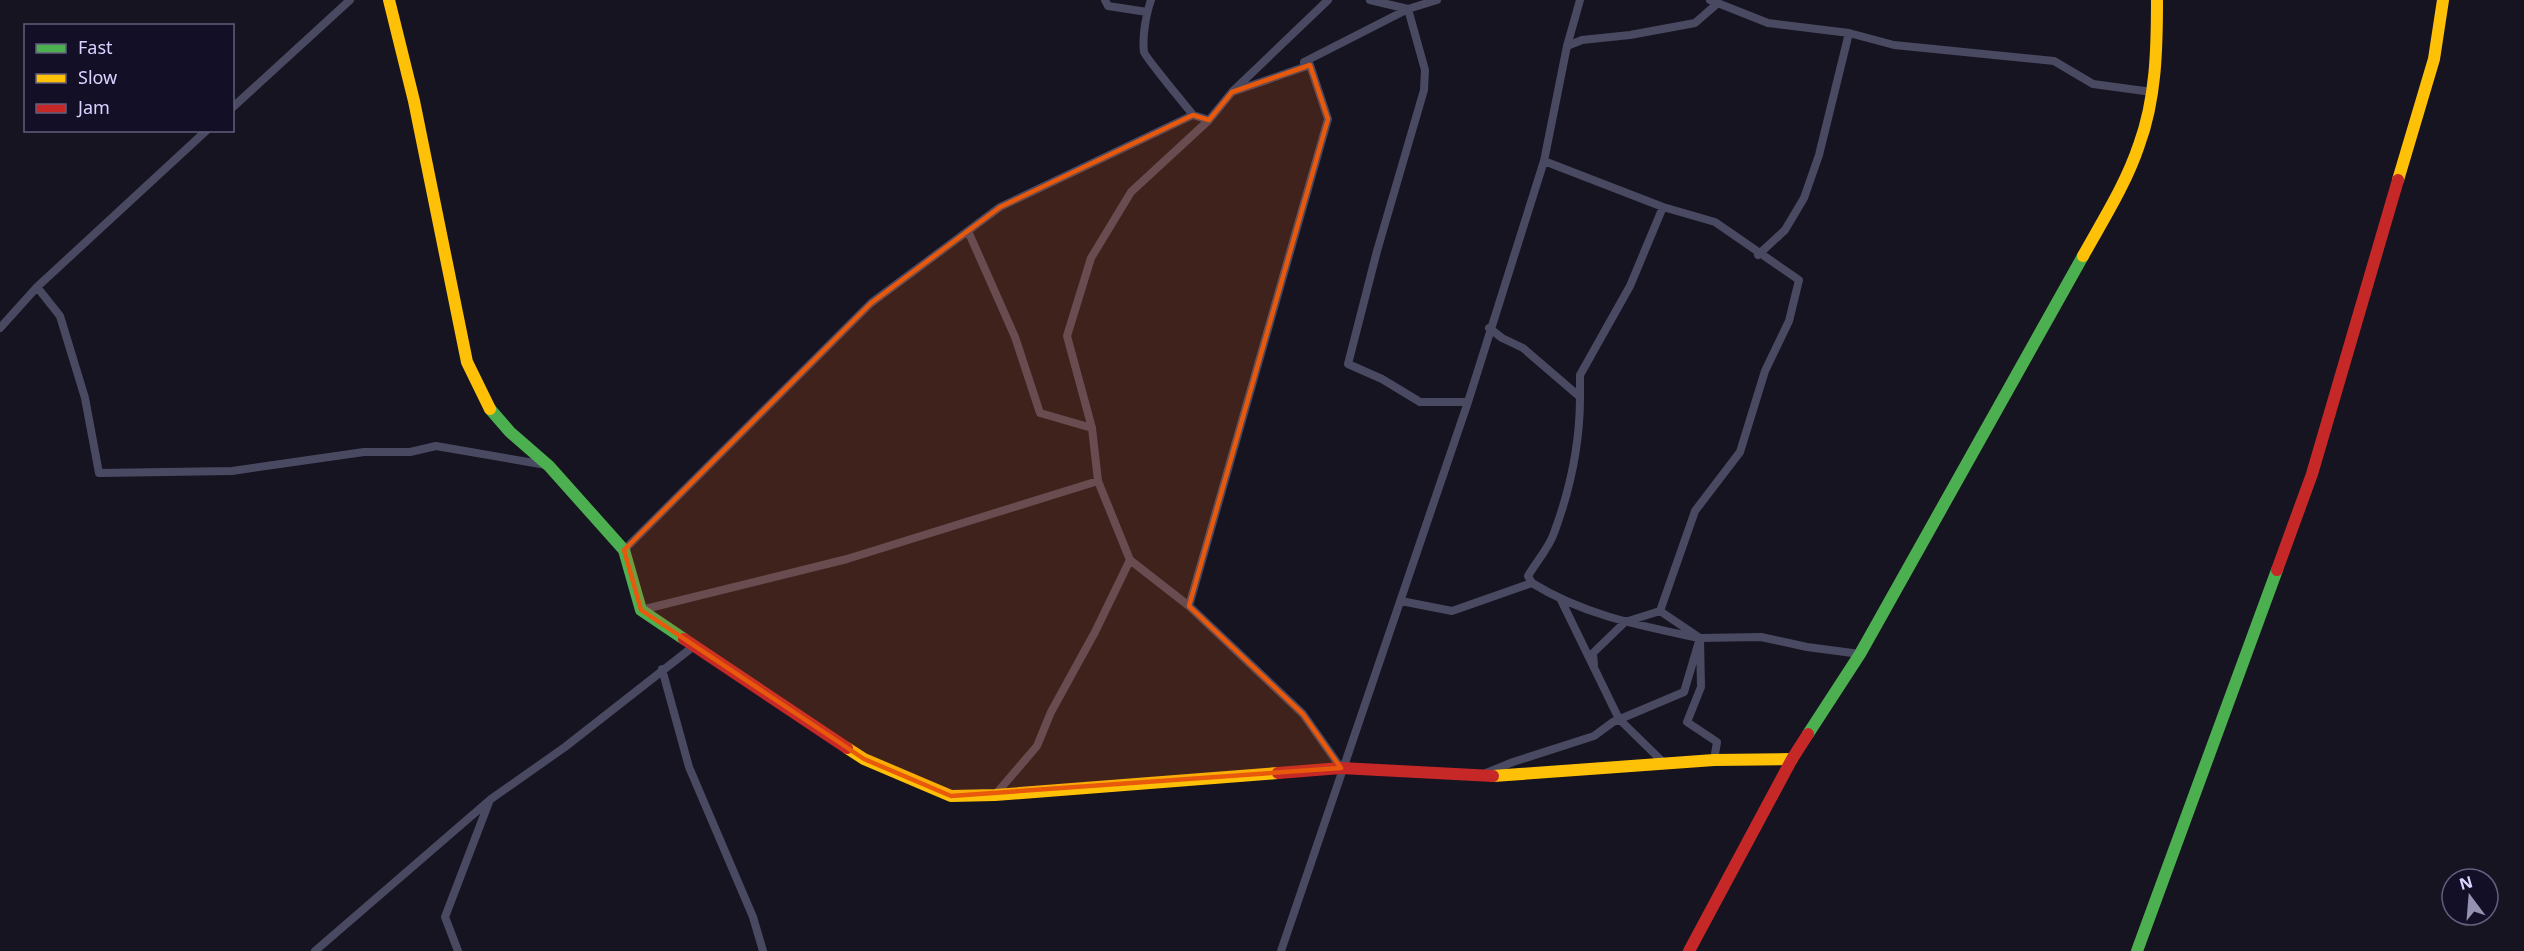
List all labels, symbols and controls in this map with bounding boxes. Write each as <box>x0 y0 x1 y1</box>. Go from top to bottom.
legend <box>24 24 234 132</box>
text: Fast <box>78 35 113 59</box>
text: Slow <box>78 65 117 89</box>
text: Jam <box>76 95 110 119</box>
north arrow <box>2440 867 2500 927</box>
text: N <box>2457 870 2475 895</box>

